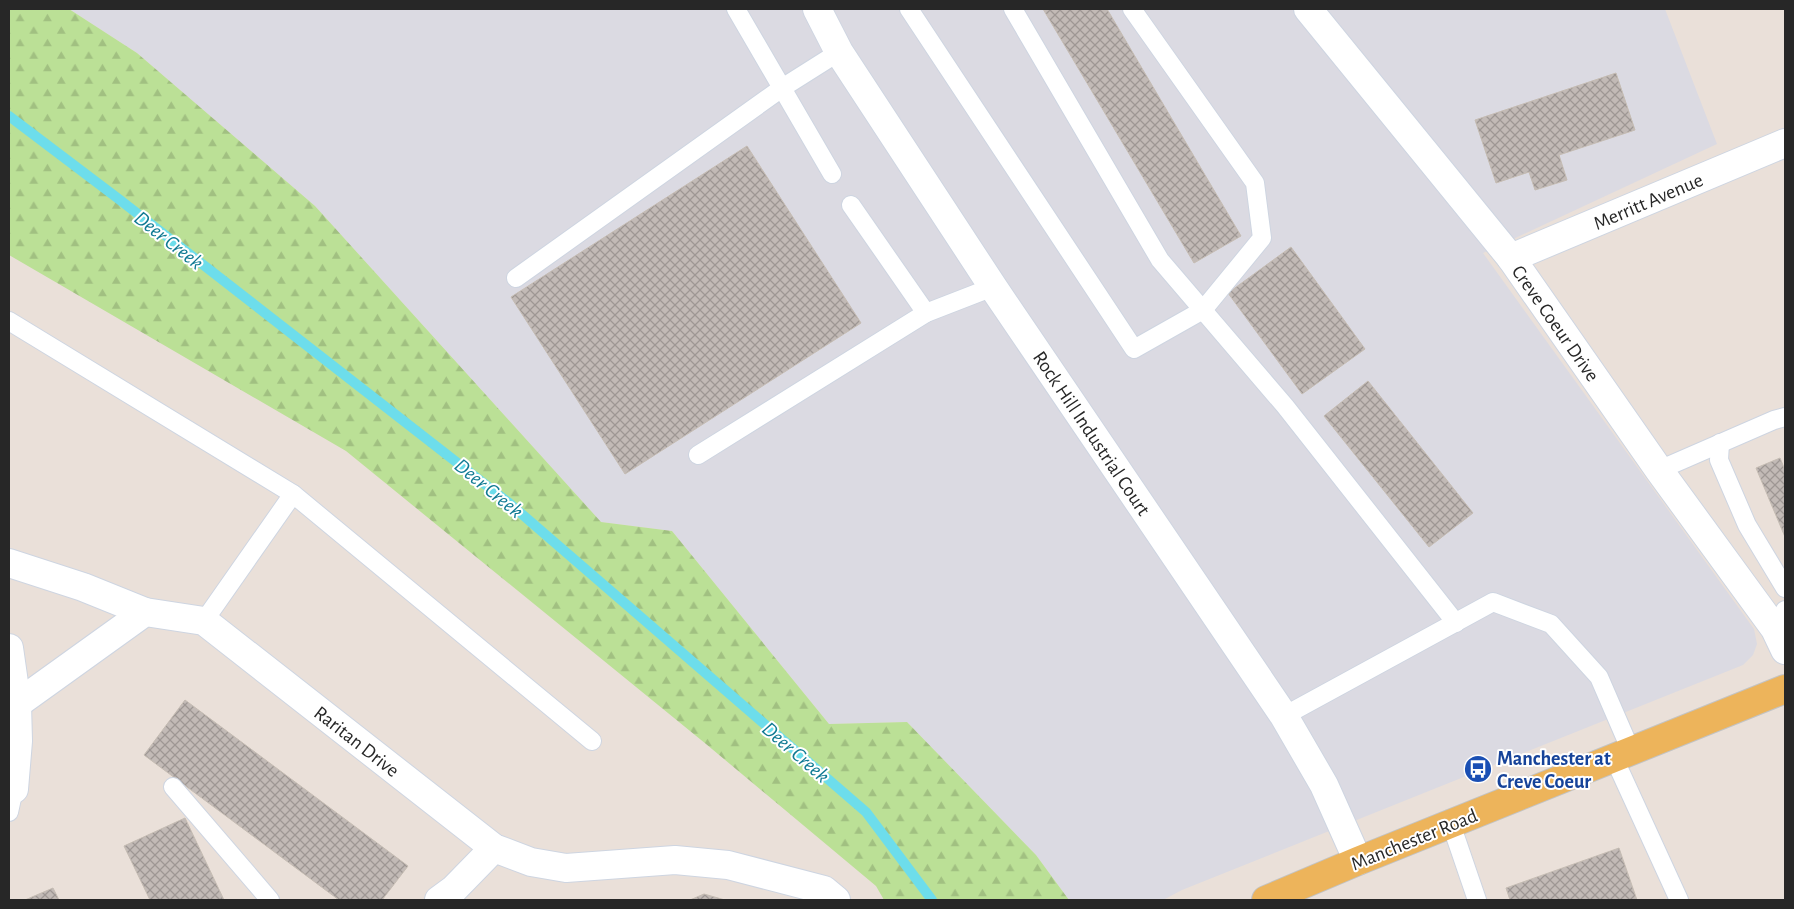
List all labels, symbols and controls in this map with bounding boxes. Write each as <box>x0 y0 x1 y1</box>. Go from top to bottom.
street label: Merritt Avenue <box>1591 170 1706 234</box>
water label: Deer Creek <box>130 207 207 274</box>
street label: Creve Coeur Drive <box>1508 262 1603 385</box>
street label: Rock Hill Industrial Court <box>1029 348 1154 520</box>
water label: Deer Creek <box>451 455 527 522</box>
street label: Raritan Drive <box>310 703 403 781</box>
water label: Deer Creek <box>758 718 833 787</box>
place label: Manchester at Creve Coeur <box>1497 749 1611 792</box>
bus stop icon: Manchester at Creve Coeur <box>1463 754 1493 784</box>
street label: Manchester Road <box>1348 805 1480 874</box>

